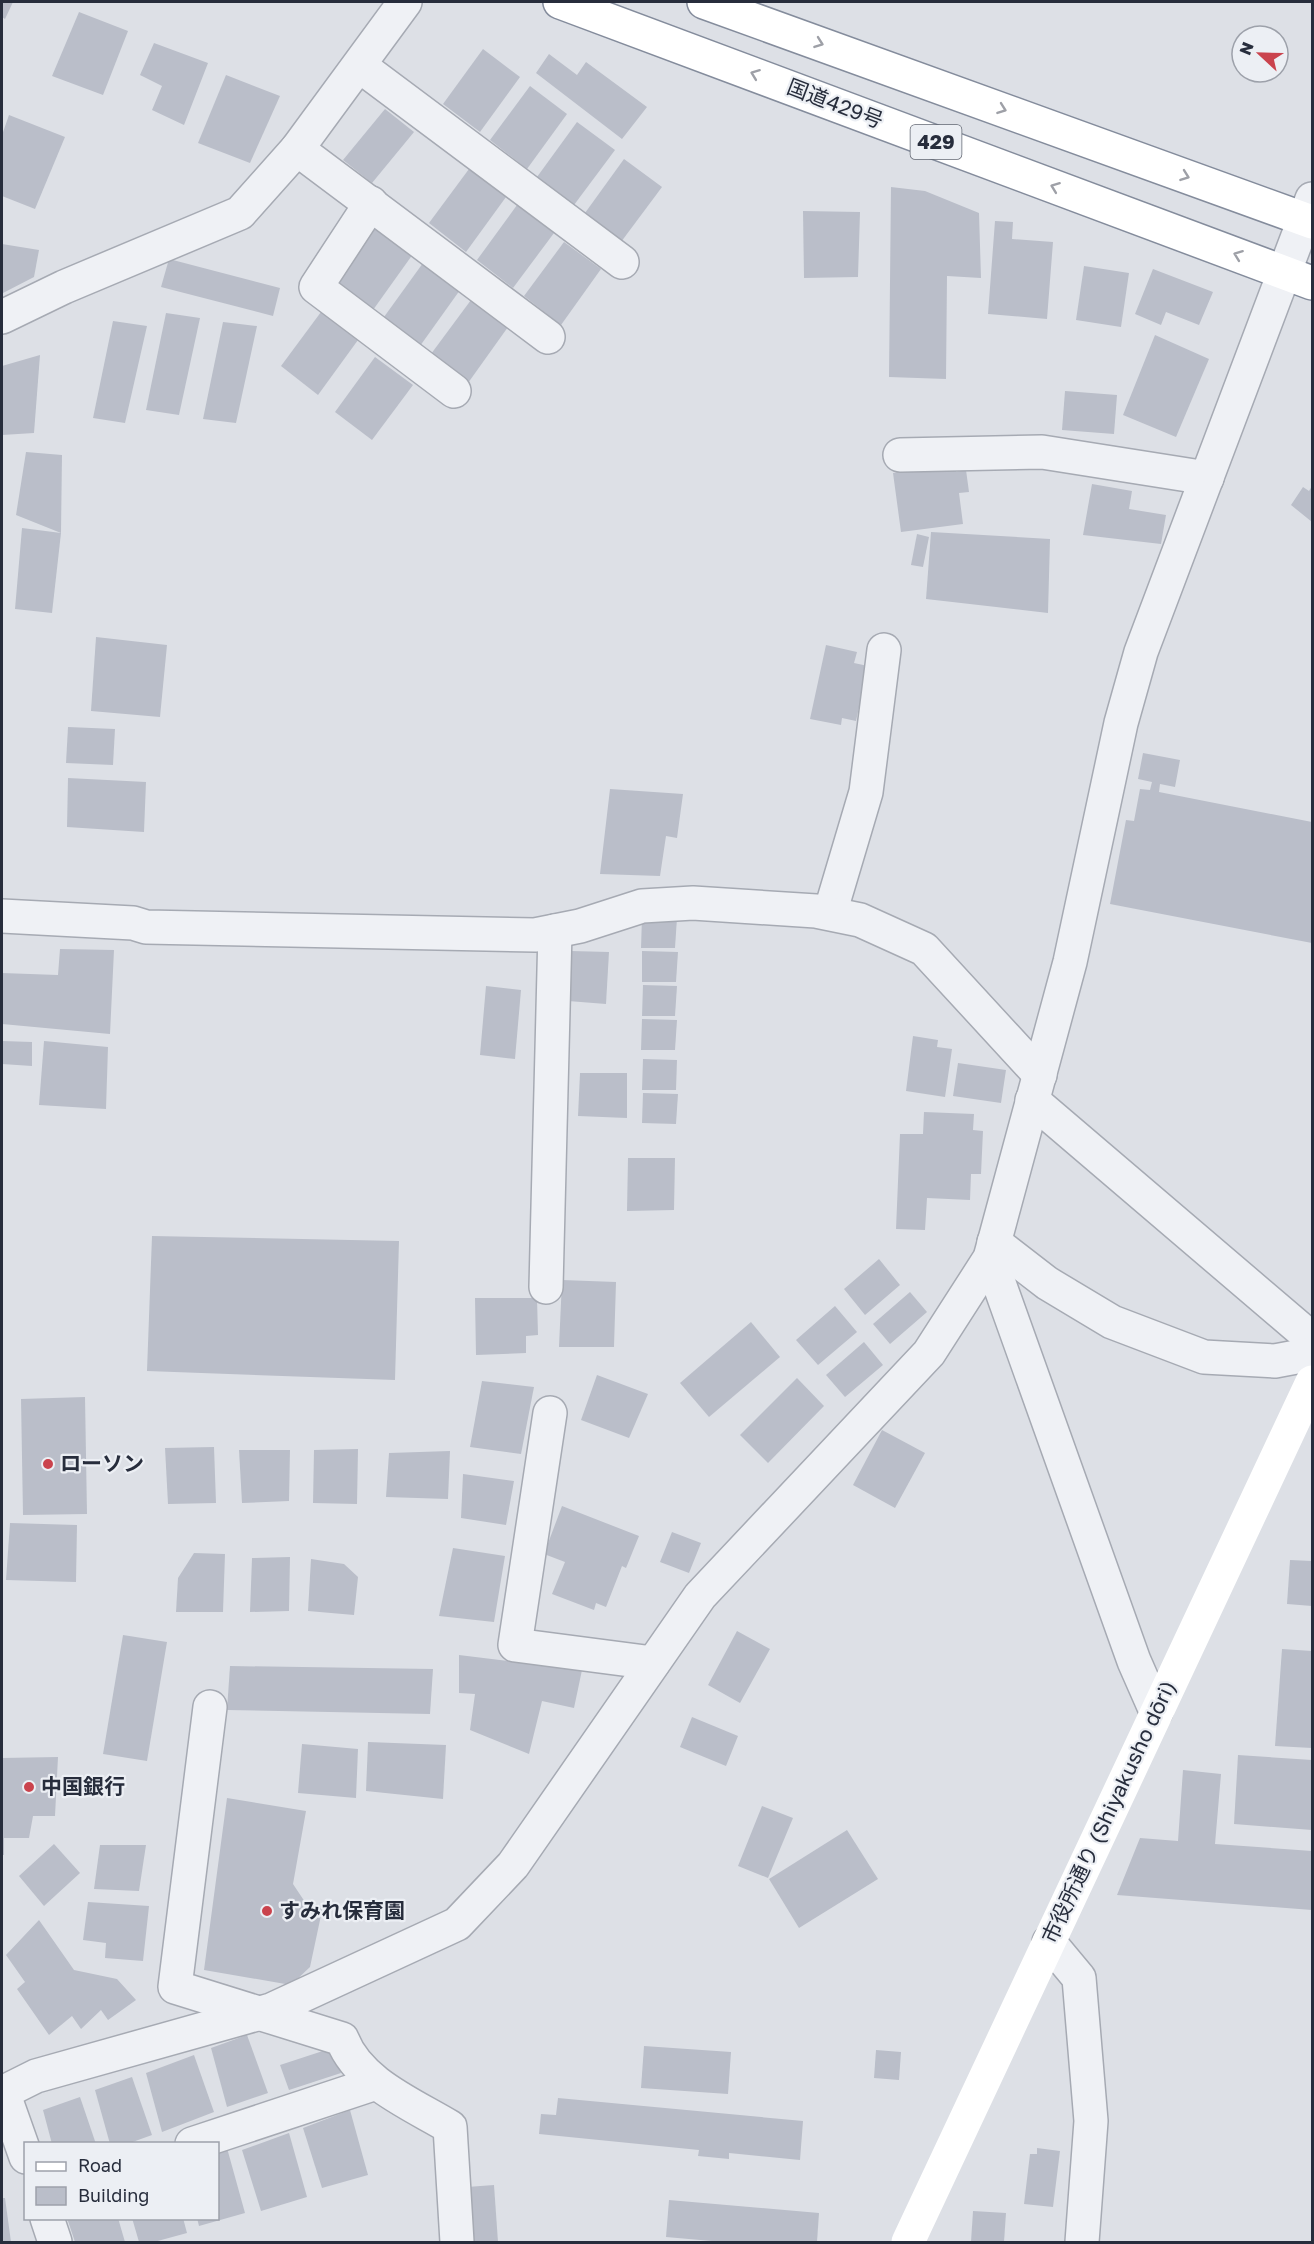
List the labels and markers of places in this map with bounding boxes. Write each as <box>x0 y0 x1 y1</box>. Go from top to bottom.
place label: ローソン <box>60 1450 144 1476</box>
marker: ローソン <box>41 1457 55 1471</box>
place label: 中国銀行 <box>41 1773 125 1799</box>
marker: 中国銀行 <box>22 1780 36 1794</box>
place label: すみれ保育園 <box>279 1897 405 1923</box>
marker: すみれ保育園 <box>260 1904 274 1918</box>

